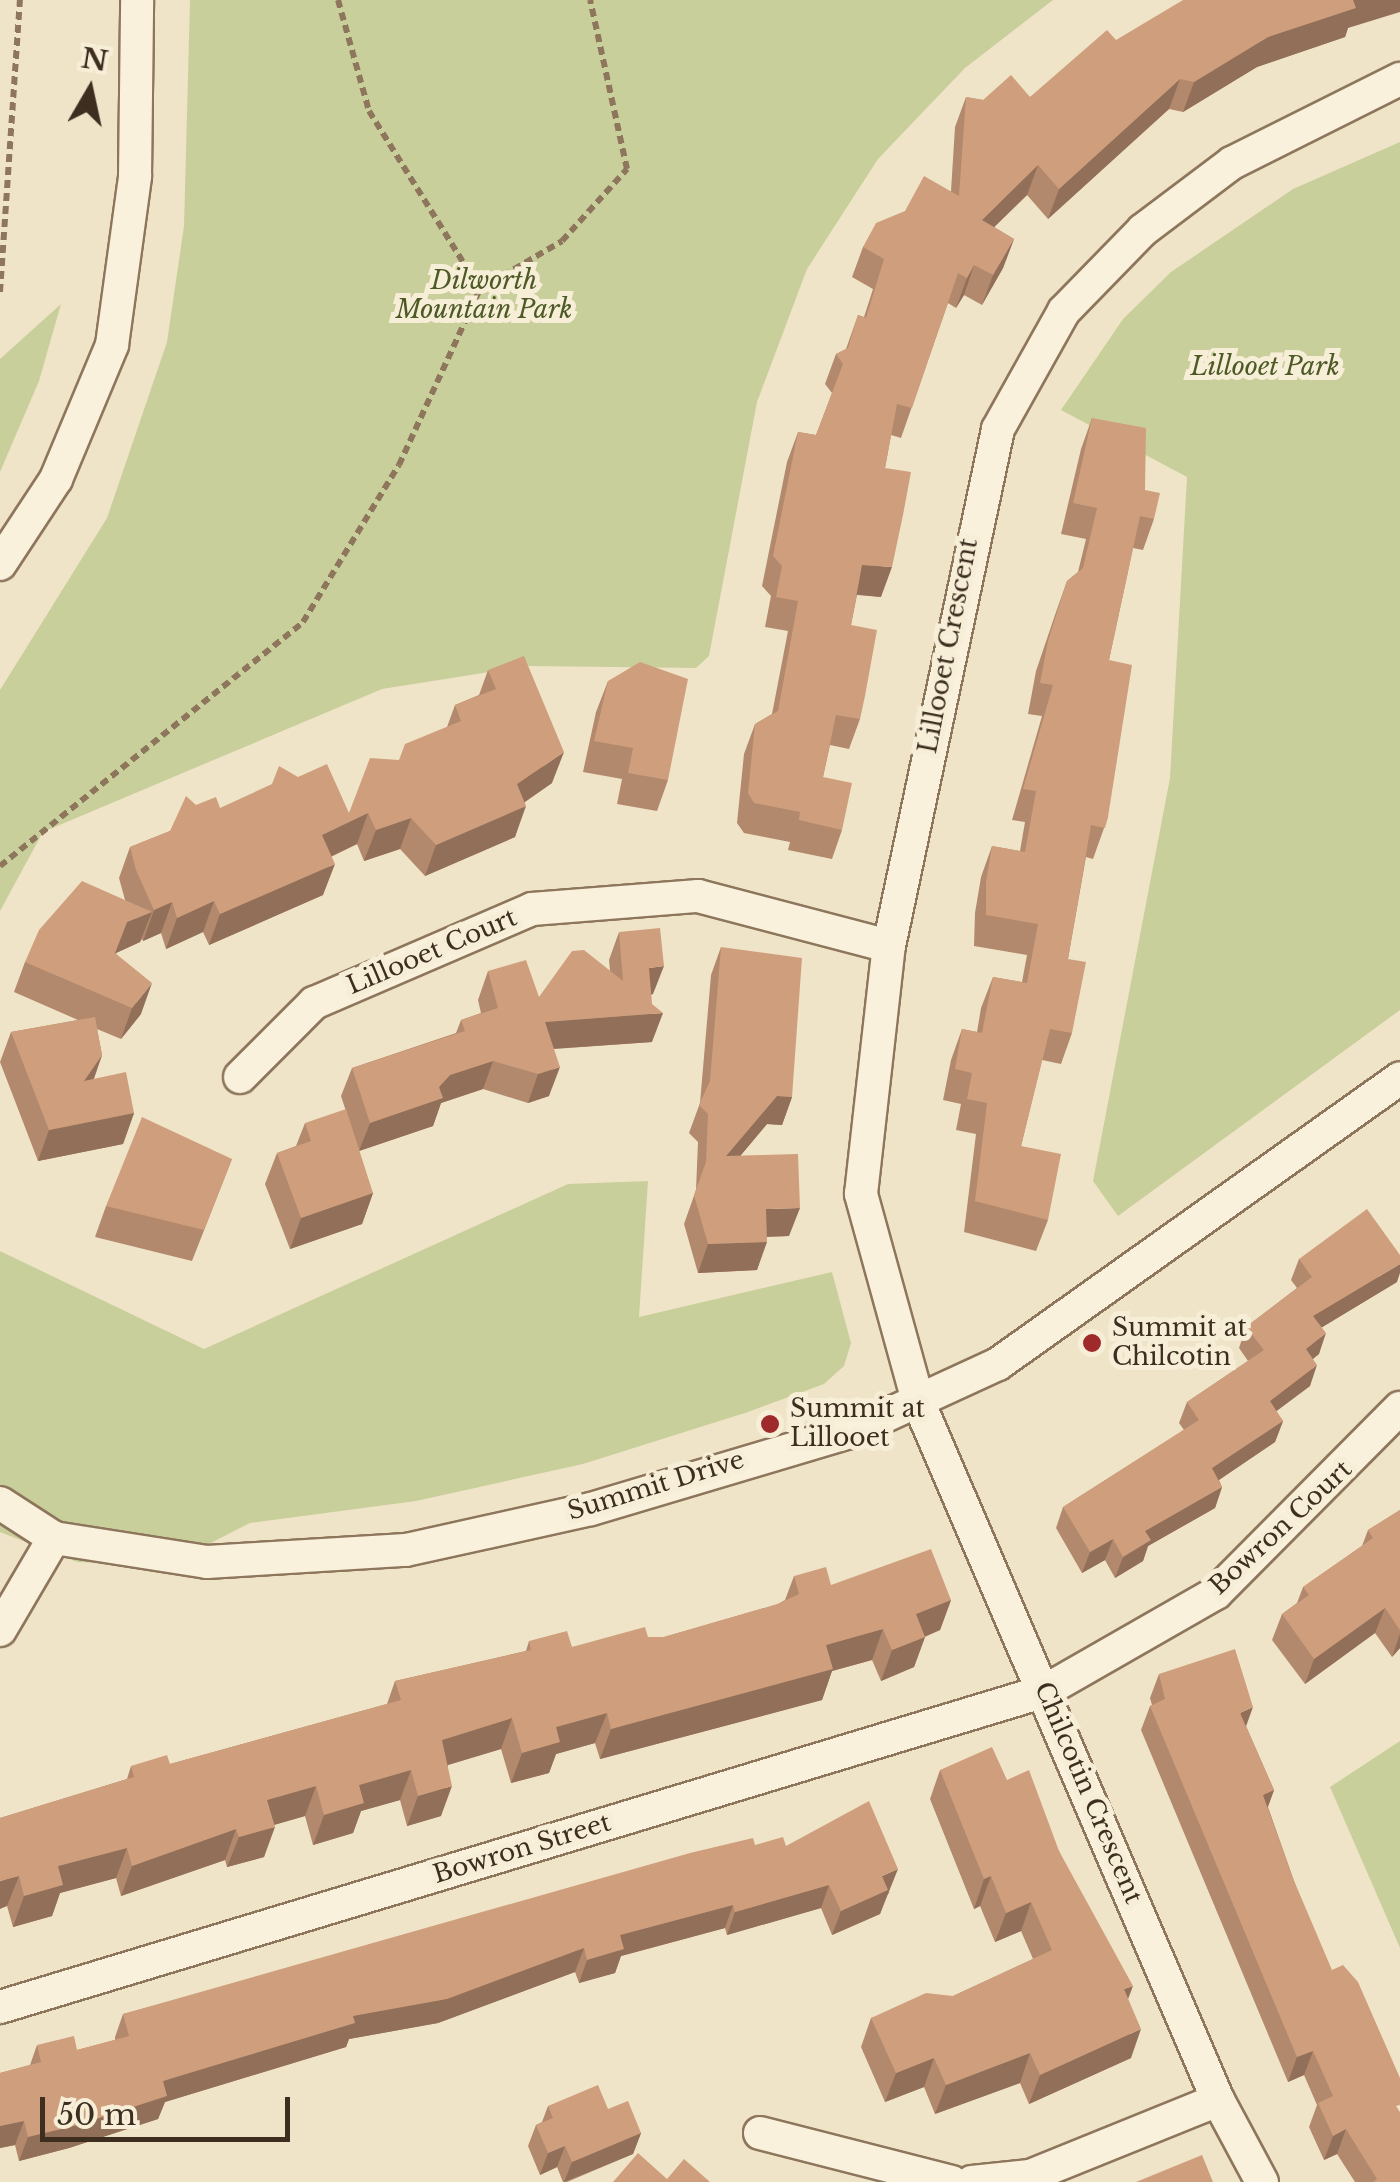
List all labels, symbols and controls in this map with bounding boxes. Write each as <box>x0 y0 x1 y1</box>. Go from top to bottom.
north arrow <box>40 40 140 140</box>
text: N <box>79 41 111 79</box>
park label: Dilworth Mountain Park <box>395 267 573 326</box>
park label: Lillooet Park <box>1190 352 1340 382</box>
street label: Lillooet Crescent <box>913 536 985 756</box>
street label: Lillooet Court <box>343 903 521 1001</box>
place label: Summit at Chilcotin <box>1112 1314 1247 1373</box>
marker: Summit at Chilcotin <box>1081 1332 1103 1354</box>
place label: Summit at Lillooet <box>790 1395 925 1454</box>
marker: Summit at Lillooet <box>759 1413 781 1435</box>
street label: Summit Drive <box>564 1445 748 1527</box>
street label: Bowron Court <box>1204 1455 1358 1601</box>
street label: Chilcotin Crescent <box>1028 1678 1148 1908</box>
street label: Bowron Street <box>430 1808 614 1890</box>
scale bar <box>45 2077 295 2139</box>
text: 50 m <box>57 2096 136 2133</box>

